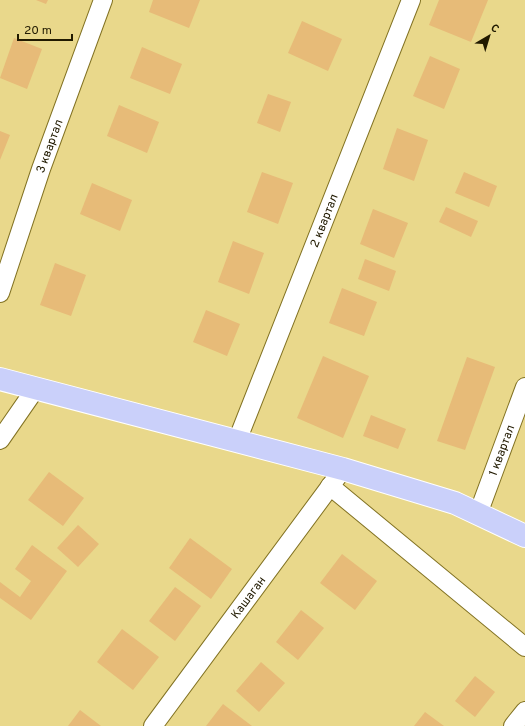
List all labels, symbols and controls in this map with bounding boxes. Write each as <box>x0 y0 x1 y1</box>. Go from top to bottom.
scale bar <box>18 16 72 42</box>
north arrow <box>469 16 509 56</box>
text: С <box>487 21 502 37</box>
text: 20 m <box>24 23 52 39</box>
street label: 3 квартал <box>33 117 68 175</box>
street label: 2 квартал <box>307 192 343 250</box>
street label: 1 квартал <box>486 423 519 478</box>
street label: Кашаган <box>228 573 270 622</box>

